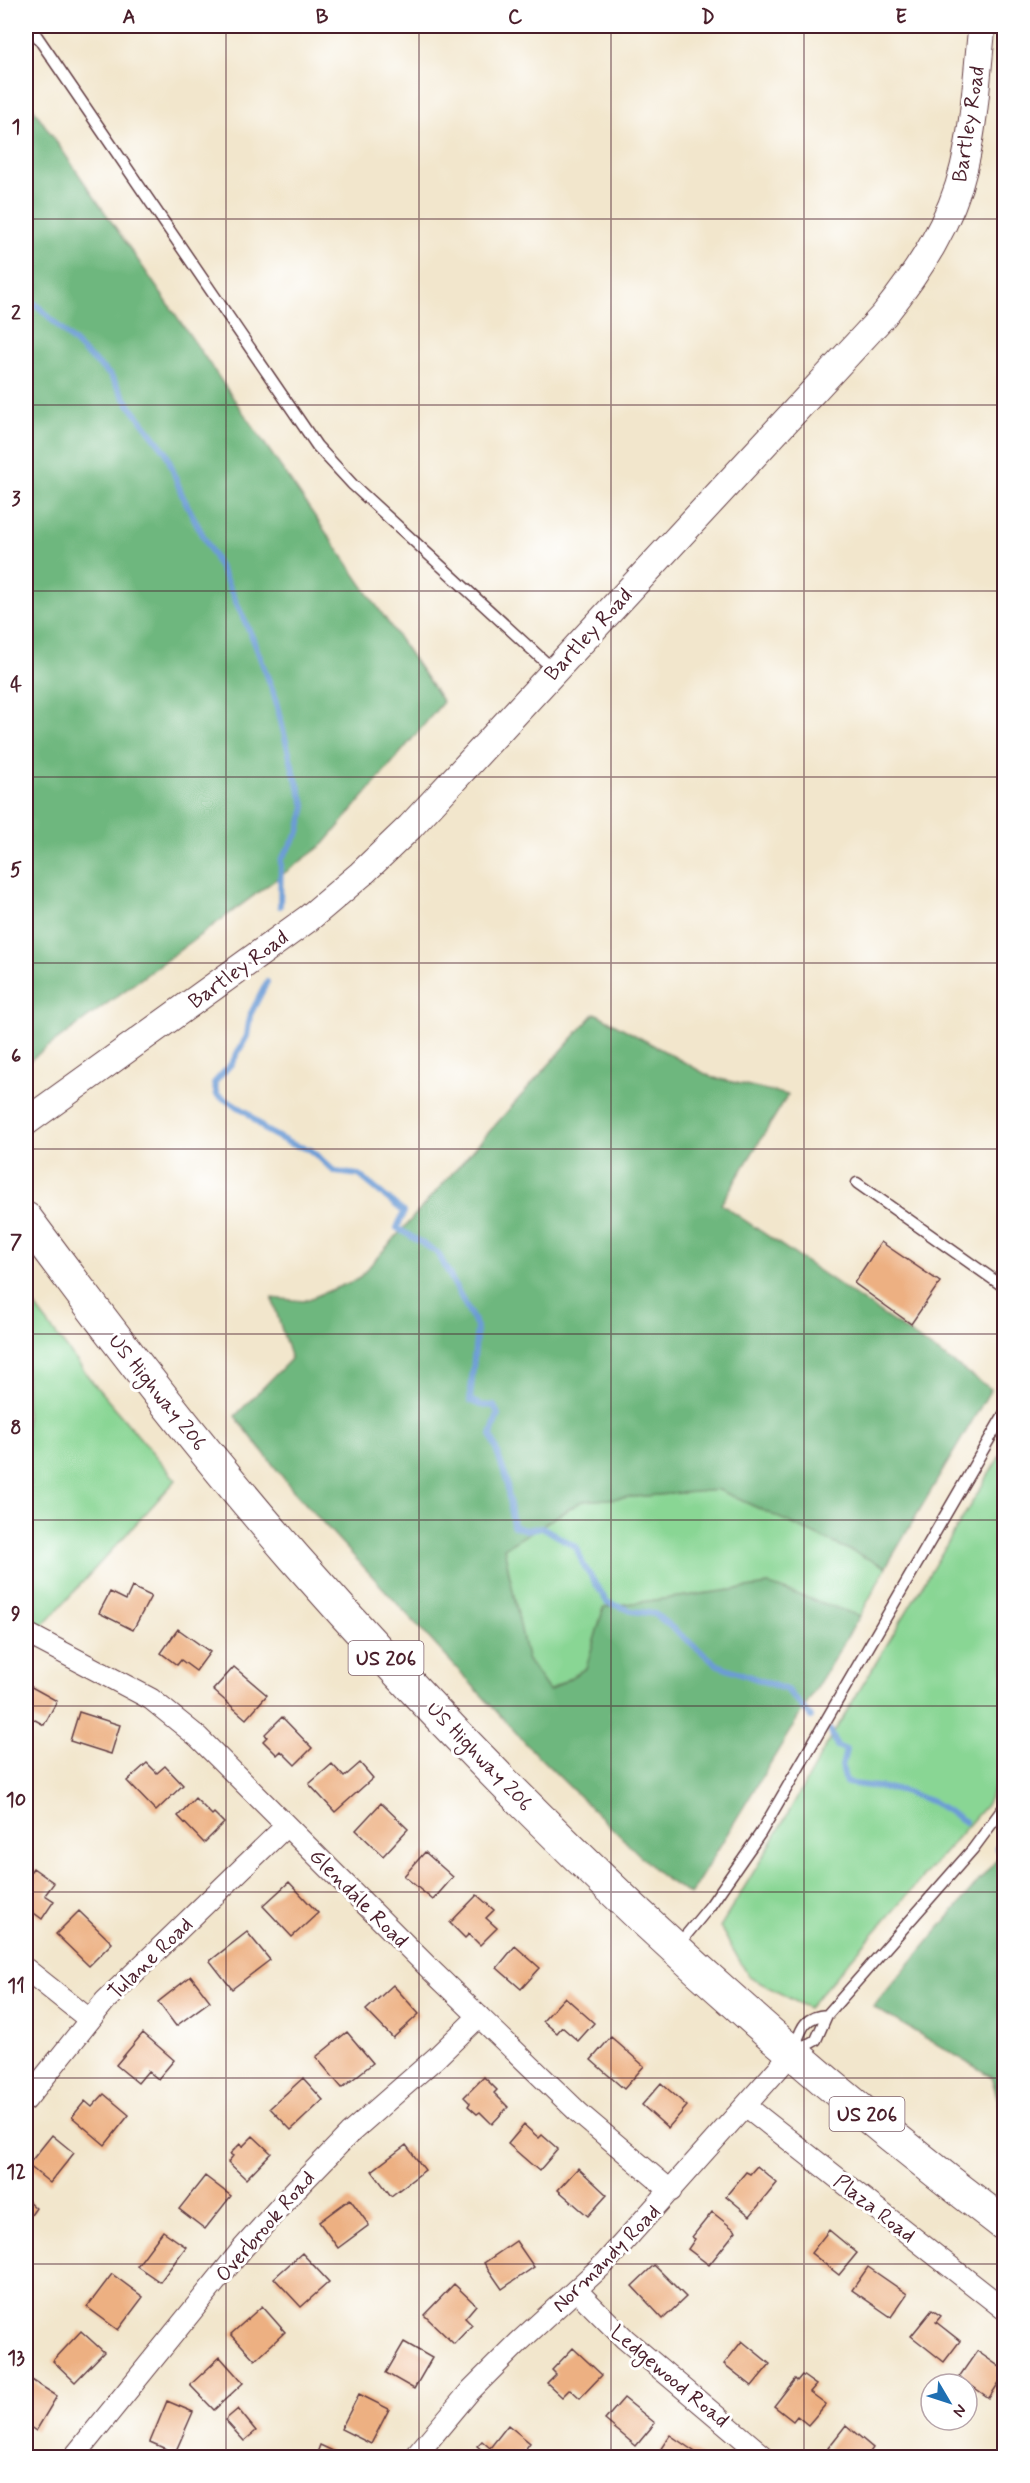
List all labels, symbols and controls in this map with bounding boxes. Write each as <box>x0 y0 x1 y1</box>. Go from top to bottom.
text: A <box>122 4 136 31</box>
text: B <box>316 4 329 31</box>
text: C <box>508 4 523 31</box>
text: D <box>701 4 715 31</box>
text: E <box>895 4 907 31</box>
street label: Bartley Road <box>946 64 992 184</box>
text: 1 <box>12 114 20 141</box>
text: 2 <box>11 300 21 327</box>
text: 3 <box>11 486 21 513</box>
street label: Bartley Road <box>538 582 639 687</box>
text: 4 <box>10 672 22 699</box>
text: 5 <box>10 857 22 884</box>
street label: Bartley Road <box>183 924 294 1016</box>
text: 6 <box>11 1043 21 1070</box>
text: 7 <box>10 1229 22 1256</box>
street label: US Highway 206 <box>101 1328 213 1457</box>
text: 8 <box>10 1415 22 1442</box>
text: 9 <box>11 1601 21 1628</box>
road number: US 206 <box>348 1641 424 1675</box>
street label: US Highway 206 <box>419 1696 539 1818</box>
text: 10 <box>6 1787 26 1814</box>
street label: Glendale Road <box>303 1843 414 1954</box>
street label: Tulane Road <box>102 1911 199 2006</box>
text: 11 <box>7 1973 25 2000</box>
road number: US 206 <box>830 2097 904 2131</box>
text: 12 <box>6 2159 26 2186</box>
street label: Overbrook Road <box>210 2165 322 2288</box>
street label: Plaza Road <box>828 2168 921 2250</box>
street label: Normandy Road <box>546 2198 667 2319</box>
street label: Ledgewood Road <box>604 2319 735 2435</box>
text: 13 <box>7 2345 25 2372</box>
north arrow <box>919 2372 979 2432</box>
text: N <box>948 2400 971 2421</box>

